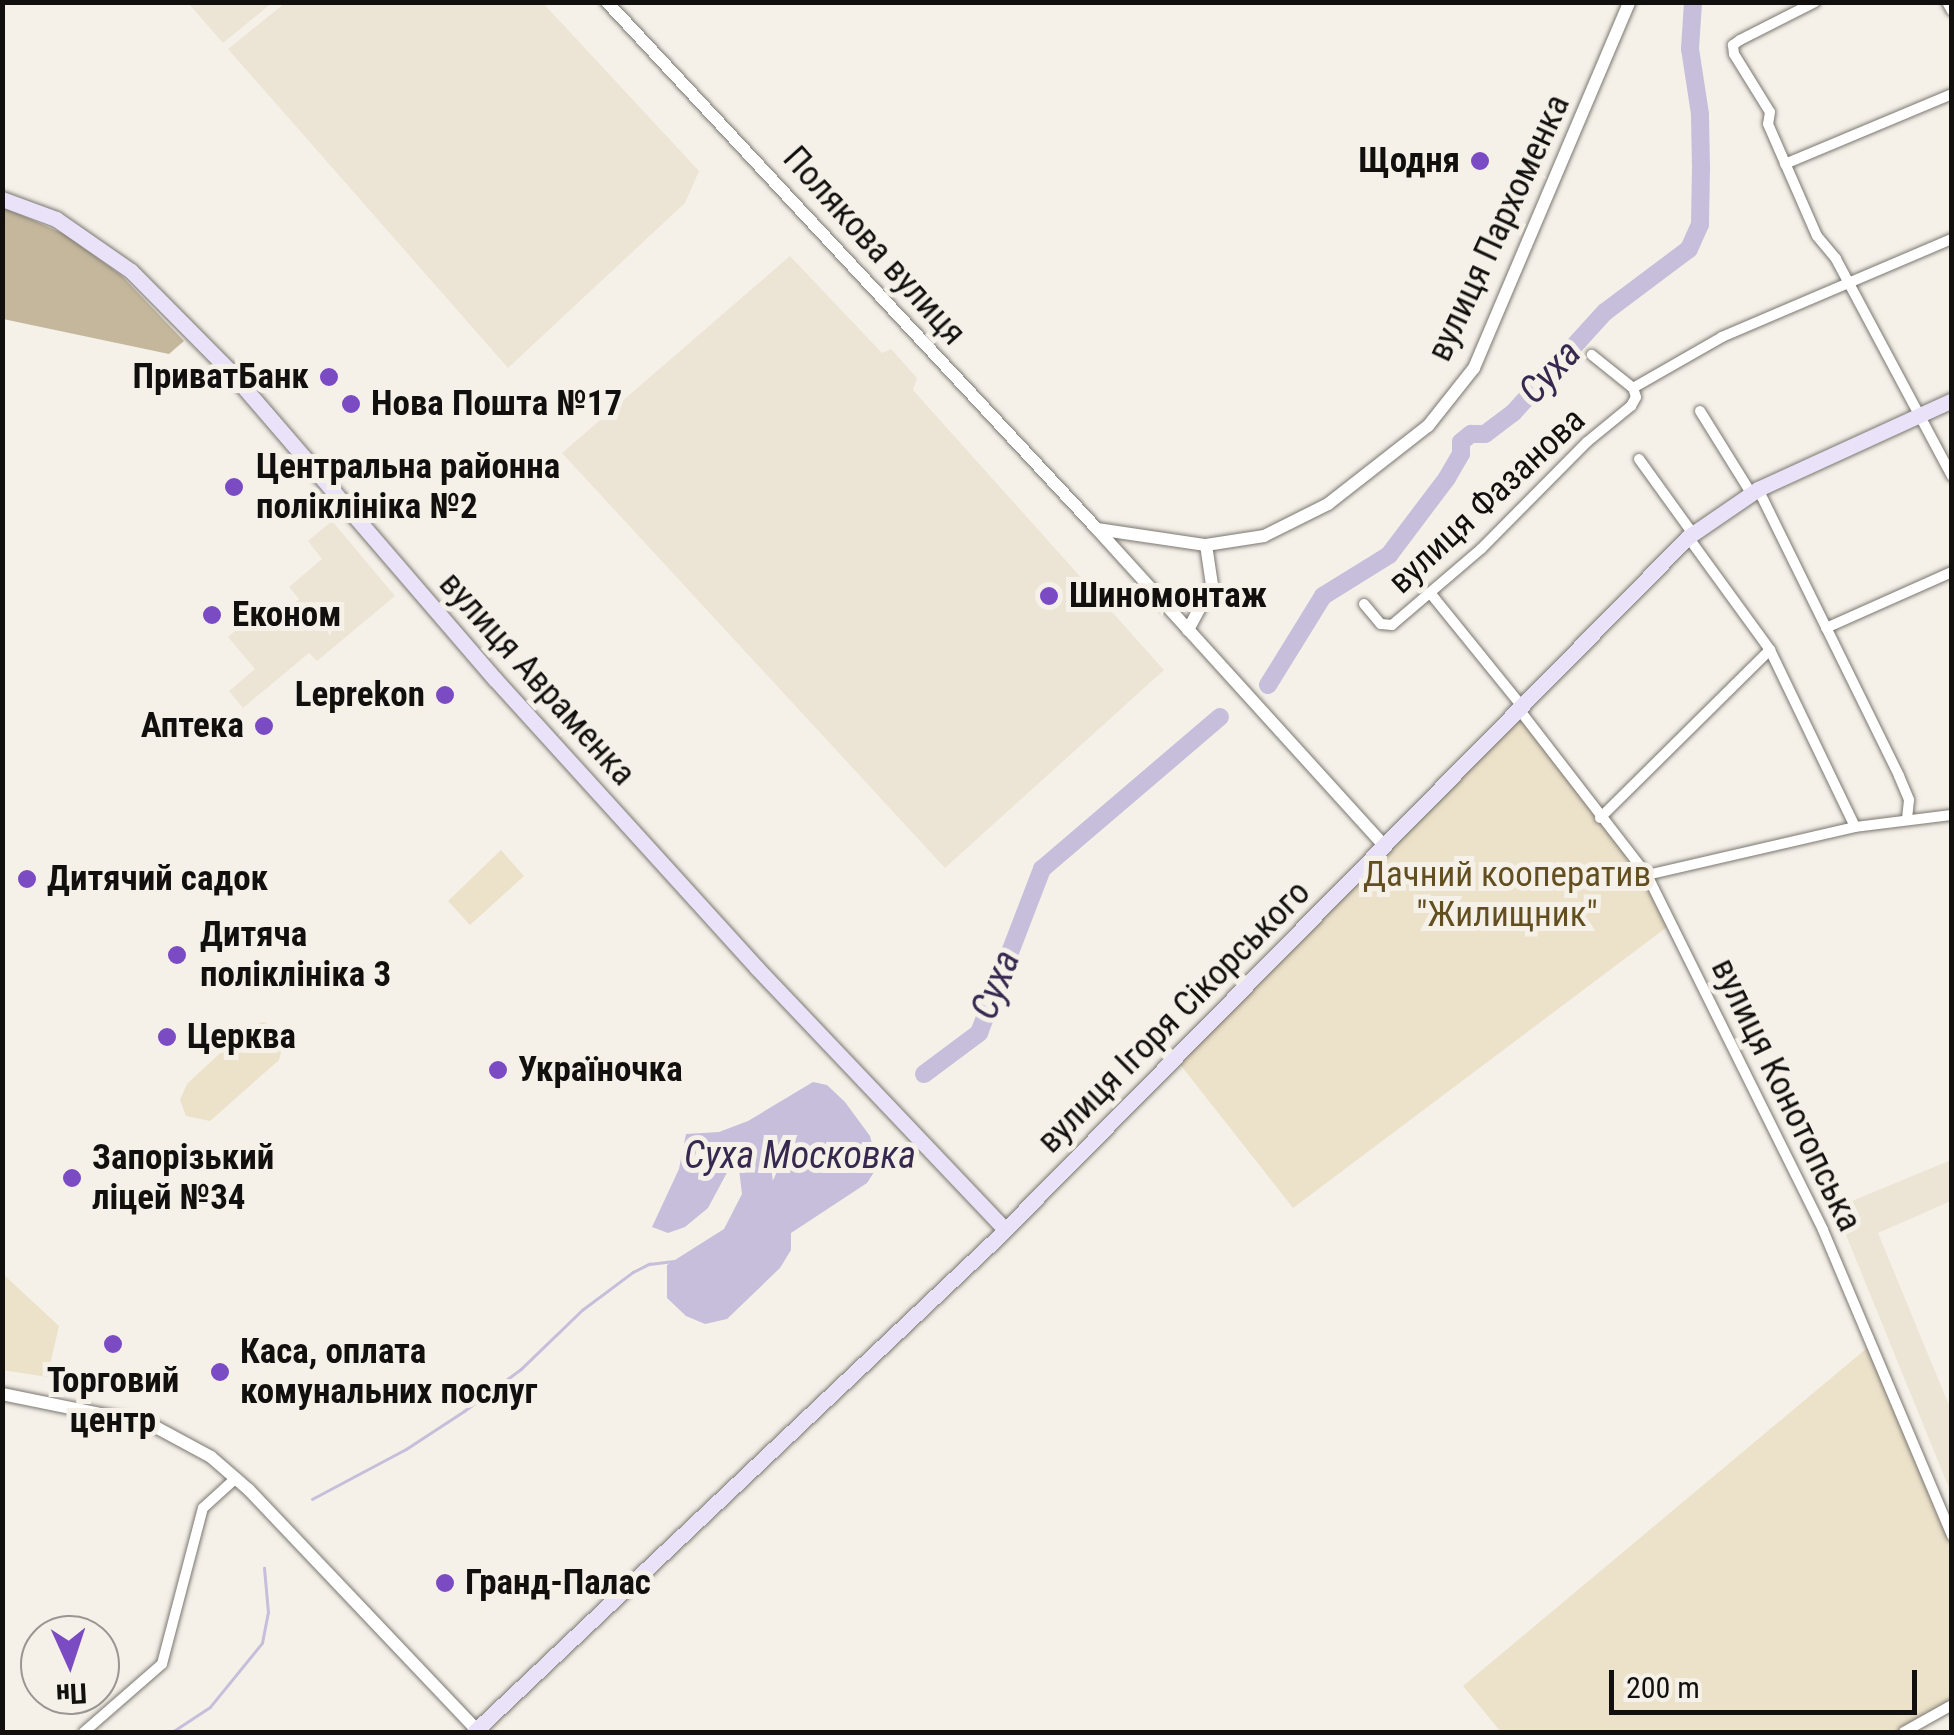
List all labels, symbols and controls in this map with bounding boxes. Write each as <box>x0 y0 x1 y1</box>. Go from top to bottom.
street label: вулиця Пархоменка <box>1419 88 1579 368</box>
street label: Полякова вулиця <box>774 138 974 354</box>
place label: Щодня <box>1358 140 1460 182</box>
marker: Щодня <box>1469 150 1491 172</box>
water label: Суха <box>1509 331 1591 413</box>
place label: ПриватБанк <box>132 356 309 398</box>
marker: ПриватБанк <box>318 366 340 388</box>
place label: Нова Пошта №17 <box>371 383 622 425</box>
marker: Нова Пошта №17 <box>340 393 362 415</box>
street label: вулиця Фазанова <box>1380 399 1594 603</box>
place label: Центральна районна поліклініка №2 <box>256 446 560 528</box>
marker: Центральна районна поліклініка №2 <box>221 474 247 500</box>
street label: вулиця Авраменка <box>430 564 644 794</box>
place label: Шиномонтаж <box>1069 575 1267 617</box>
marker: Шиномонтаж <box>1038 585 1060 607</box>
place label: Економ <box>232 594 341 636</box>
marker: Економ <box>201 604 223 626</box>
place label: Leprekon <box>295 674 425 716</box>
marker: Leprekon <box>434 684 456 706</box>
place label: Аптека <box>141 705 244 747</box>
marker: Аптека <box>253 715 275 737</box>
park label: Дачний кооператив "Жилищник" <box>1363 854 1651 936</box>
place label: Дитячий садок <box>47 858 268 900</box>
marker: Дитячий садок <box>16 868 38 890</box>
street label: вулиця Ігоря Сікорського <box>1029 872 1319 1162</box>
place label: Дитяча поліклініка 3 <box>200 914 391 996</box>
marker: Дитяча поліклініка 3 <box>164 942 190 968</box>
water label: Суха <box>962 944 1030 1026</box>
street label: вулиця Конотопська <box>1702 952 1870 1238</box>
place label: Церква <box>187 1016 296 1058</box>
marker: Церква <box>156 1026 178 1048</box>
place label: Україночка <box>518 1049 683 1091</box>
marker: Україночка <box>487 1059 509 1081</box>
water label: Суха Московка <box>684 1133 916 1179</box>
place label: Запорізький ліцей №34 <box>92 1137 274 1219</box>
marker: Запорізький ліцей №34 <box>61 1167 83 1189</box>
place label: Каса, оплата комунальних послуг <box>240 1331 538 1413</box>
marker: Торговий центр <box>102 1333 124 1355</box>
place label: Торговий центр <box>47 1360 179 1442</box>
marker: Каса, оплата комунальних послуг <box>209 1361 231 1383</box>
place label: Гранд-Палас <box>465 1562 651 1604</box>
marker: Гранд-Палас <box>434 1572 456 1594</box>
north arrow <box>20 1615 120 1715</box>
scale bar <box>1614 1650 1922 1712</box>
text: 200 m <box>1626 1670 1700 1705</box>
text: Пн <box>55 1676 88 1711</box>

